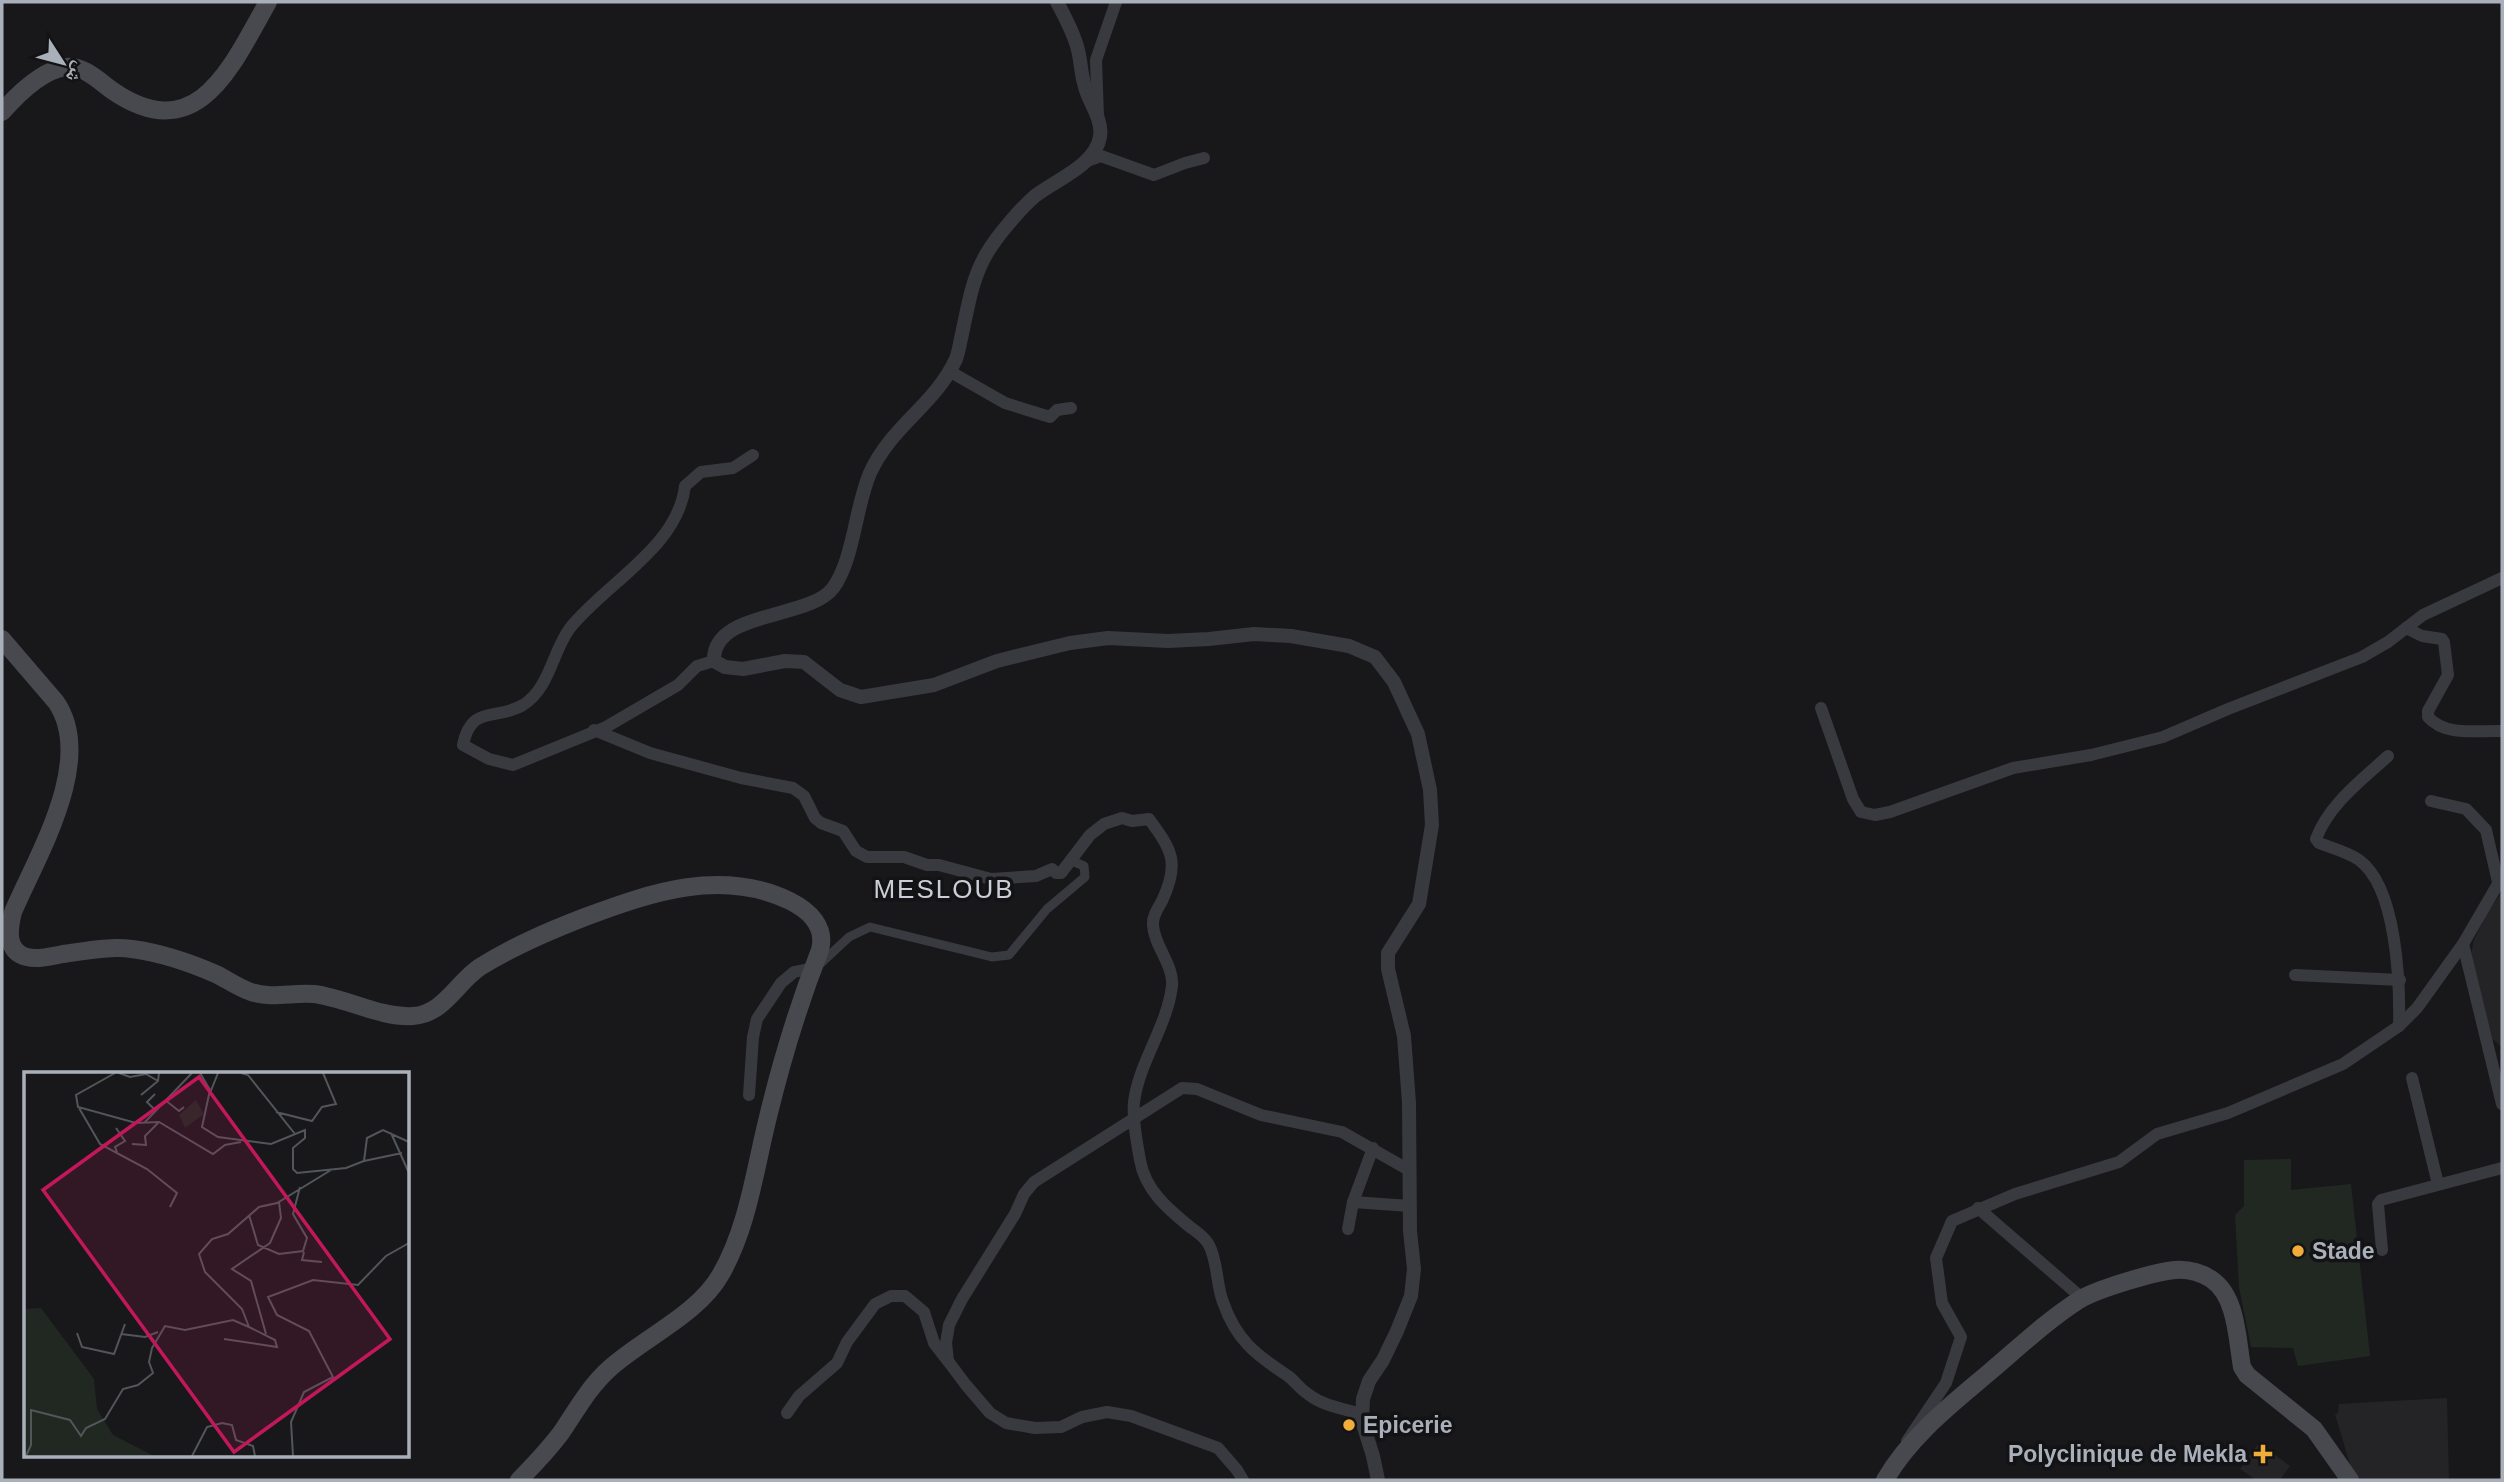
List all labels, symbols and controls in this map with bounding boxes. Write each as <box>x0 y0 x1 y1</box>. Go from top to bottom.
north arrow <box>28 28 98 98</box>
text: ش <box>61 58 91 87</box>
district label: MESLOUB <box>873 874 1015 904</box>
inset map <box>24 1072 410 1458</box>
place label: Stade <box>2312 1238 2375 1264</box>
marker: Stade <box>2290 1243 2306 1259</box>
place label: Epicerie <box>1363 1412 1453 1438</box>
marker: Epicerie <box>1341 1417 1357 1433</box>
place label: Polyclinique de Mekla <box>2008 1441 2247 1467</box>
marker: Polyclinique de Mekla <box>2253 1444 2273 1464</box>

